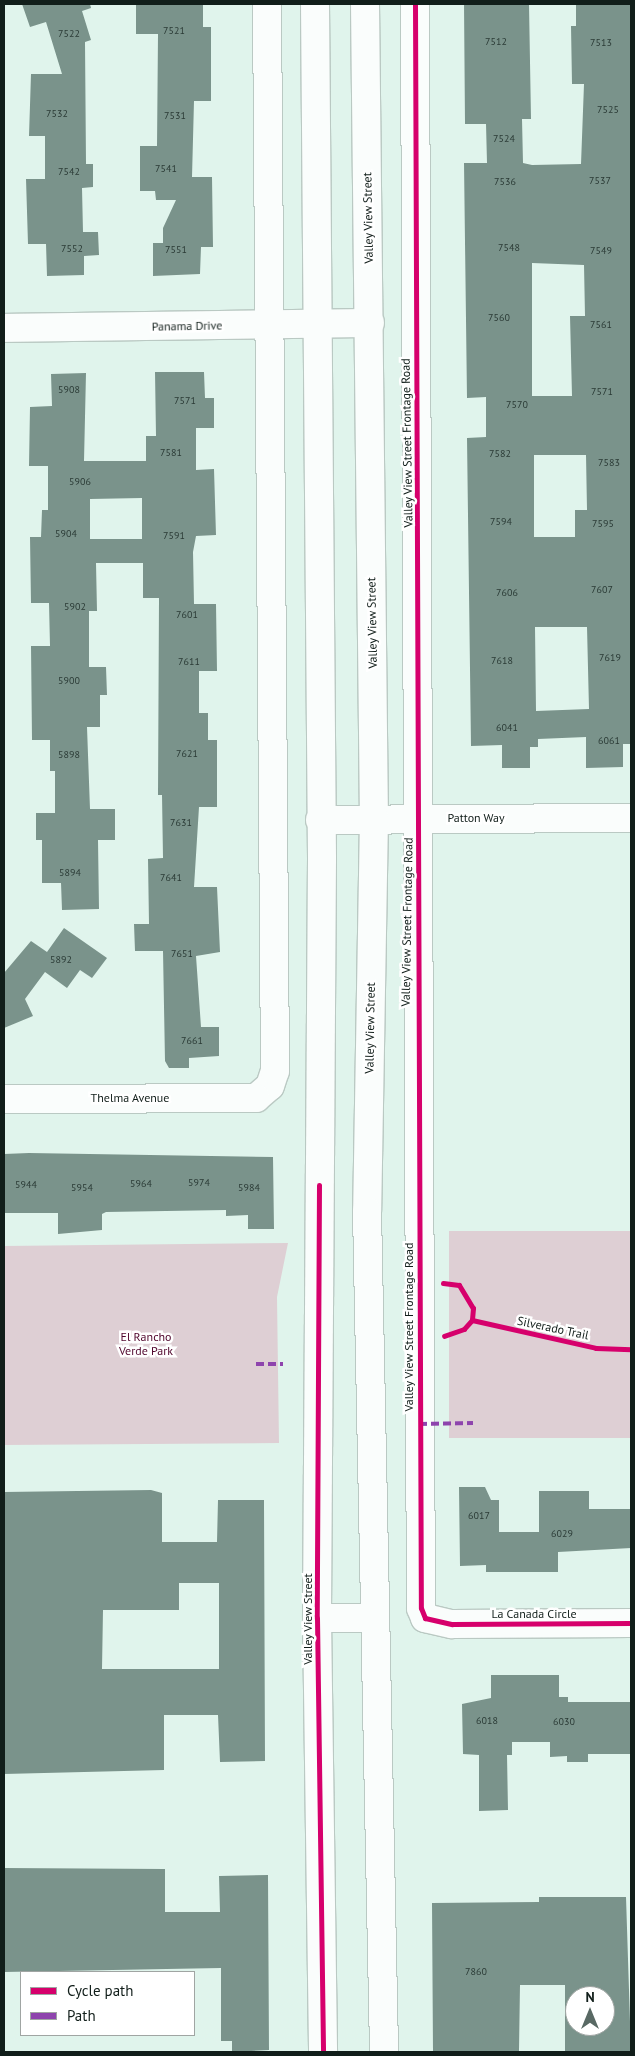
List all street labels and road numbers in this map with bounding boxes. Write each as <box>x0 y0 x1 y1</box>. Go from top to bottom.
street label: Valley View Street <box>360 172 376 264</box>
street label: Panama Drive <box>152 318 222 334</box>
street label: Valley View Street Frontage Road <box>398 358 416 528</box>
street label: Valley View Street <box>364 577 380 669</box>
street label: Patton Way <box>447 811 505 825</box>
street label: Valley View Street Frontage Road <box>398 837 416 1007</box>
street label: Valley View Street <box>362 982 378 1074</box>
street label: Thelma Avenue <box>90 1091 170 1105</box>
street label: Valley View Street Frontage Road <box>402 1242 416 1412</box>
street label: Silverado Trail <box>516 1313 590 1343</box>
street label: Valley View Street <box>301 1573 315 1665</box>
street label: La Canada Circle <box>491 1607 577 1621</box>

